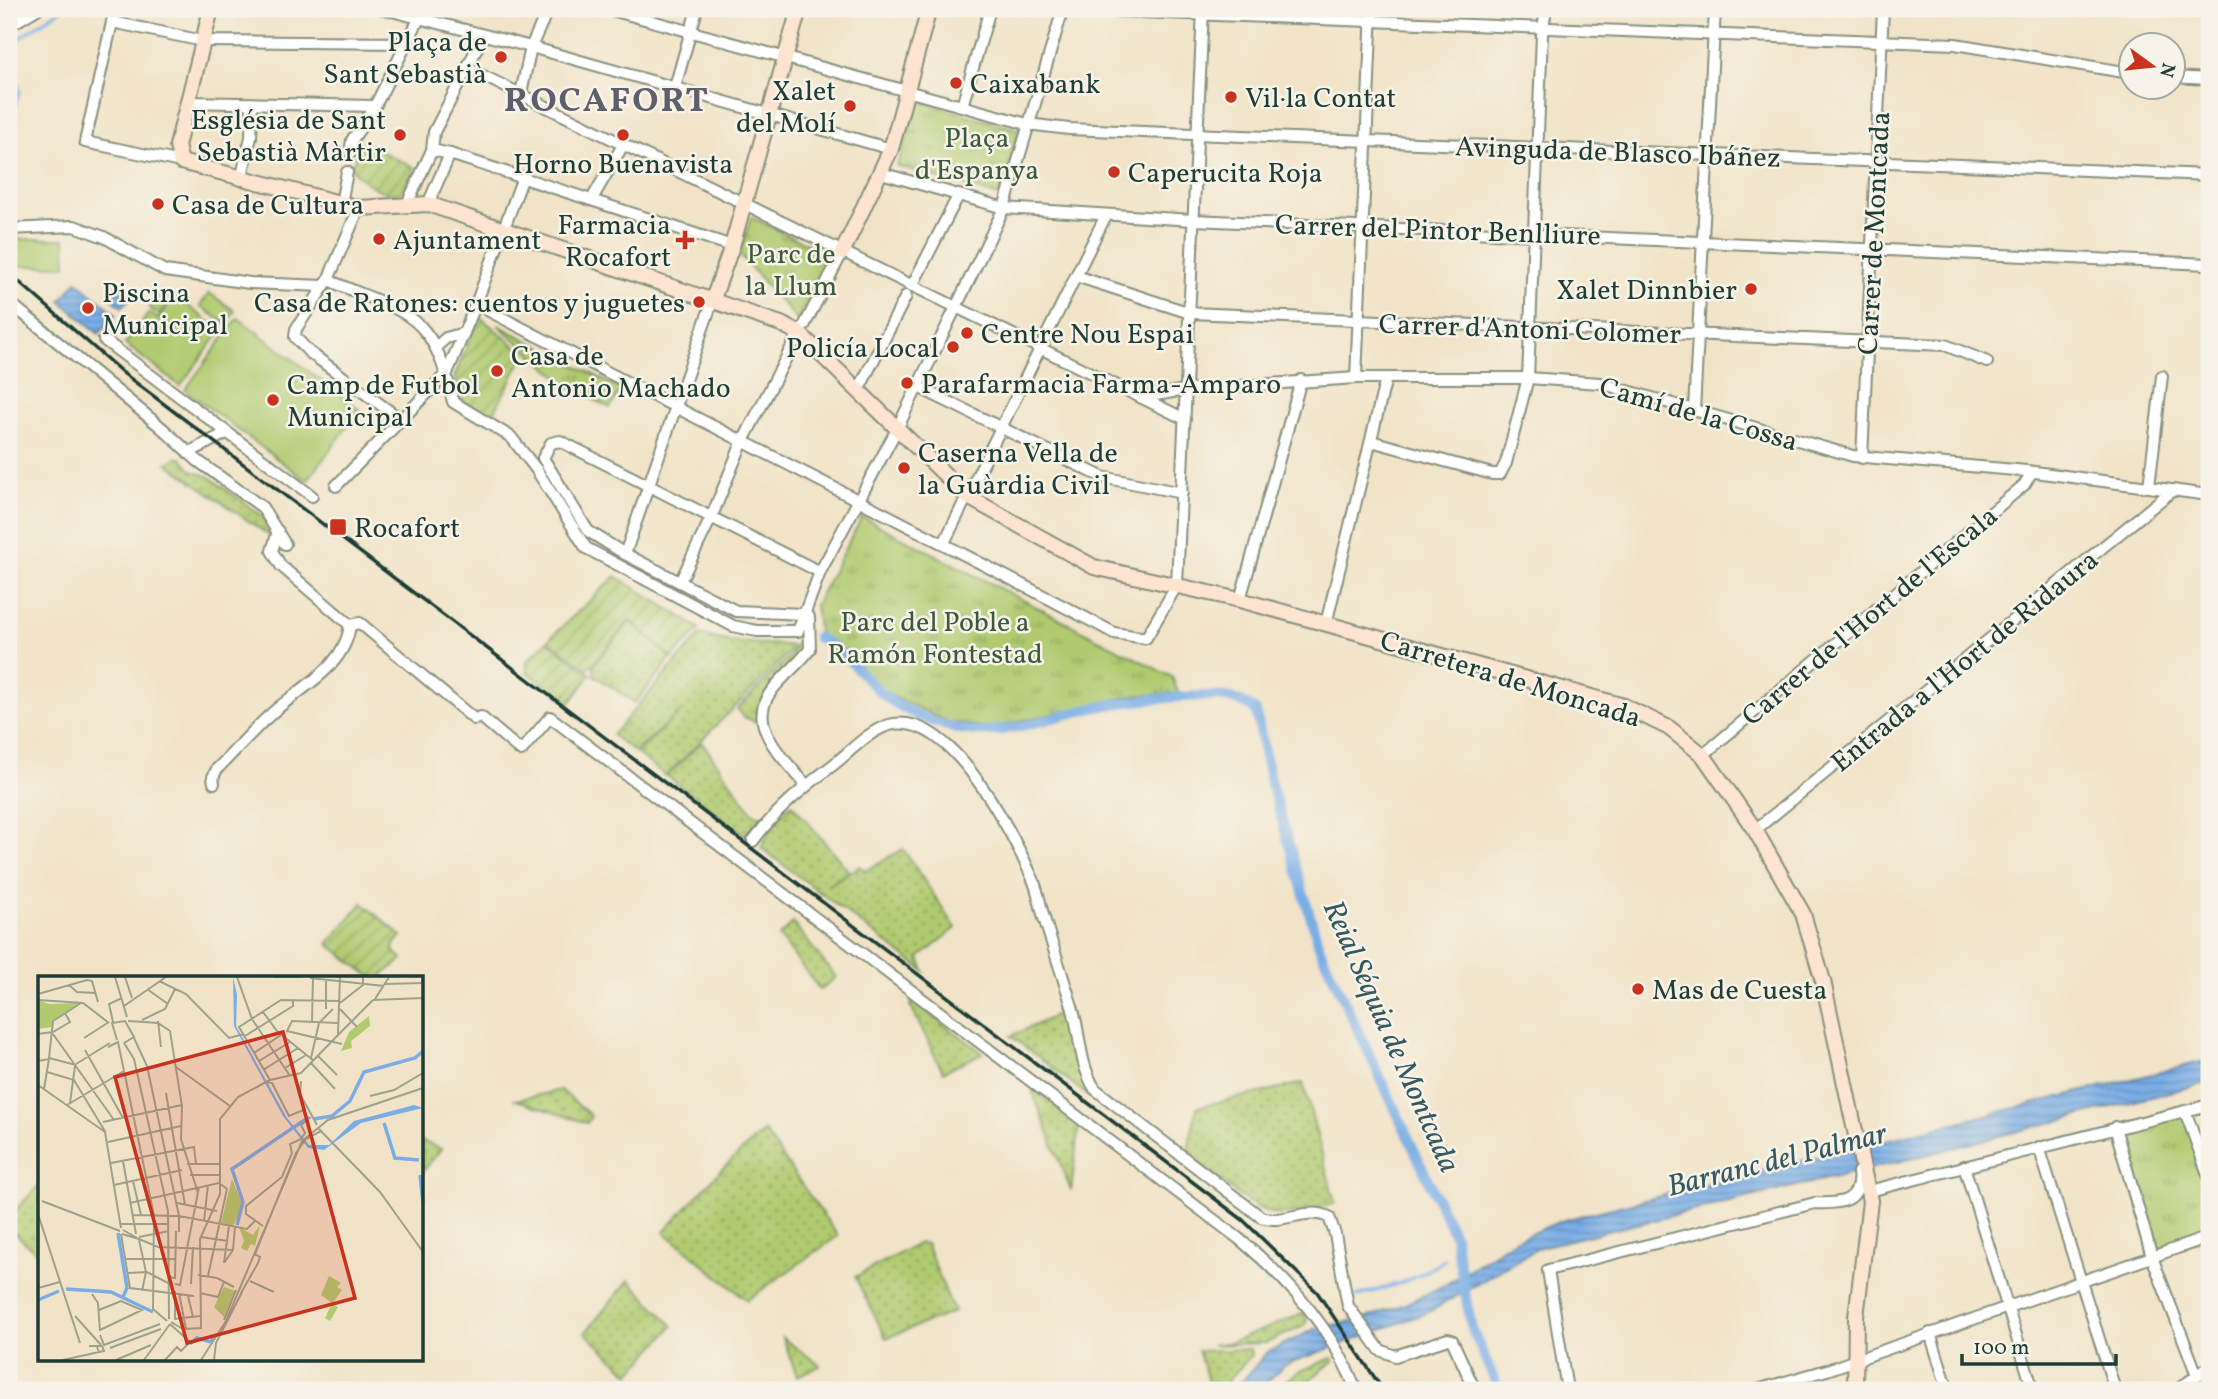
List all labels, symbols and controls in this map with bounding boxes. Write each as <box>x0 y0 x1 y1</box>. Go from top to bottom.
place label: Plaça de Sant Sebastià <box>323 24 487 95</box>
north arrow <box>2116 32 2186 102</box>
marker: Plaça de Sant Sebastià <box>493 49 509 65</box>
text: N <box>2152 60 2181 80</box>
place label: Caixabank <box>970 66 1100 105</box>
place label: Xalet del Molí <box>736 73 837 144</box>
marker: Caixabank <box>948 75 964 91</box>
district label: ROCAFORT <box>504 78 710 126</box>
place label: Vil·la Contat <box>1245 80 1396 119</box>
marker: Vil·la Contat <box>1223 89 1239 105</box>
marker: Xalet del Molí <box>842 98 858 114</box>
place label: Església de Sant Sebastià Màrtir <box>191 102 386 173</box>
street label: Carrer de Montcada <box>1850 110 1901 356</box>
park label: Plaça d'Espanya <box>915 120 1039 191</box>
marker: Església de Sant Sebastià Màrtir <box>392 127 408 143</box>
marker: Horno Buenavista <box>615 127 631 143</box>
street label: Avinguda de Blasco Ibáñez <box>1454 128 1782 179</box>
place label: Horno Buenavista <box>513 146 733 185</box>
place label: Caperucita Roja <box>1128 155 1323 194</box>
marker: Caperucita Roja <box>1106 164 1122 180</box>
place label: Casa de Cultura <box>172 187 364 226</box>
marker: Casa de Cultura <box>150 196 166 212</box>
street label: Carrer del Pintor Benlliure <box>1274 206 1601 257</box>
place label: Farmacia Rocafort <box>557 207 671 278</box>
place label: Ajuntament <box>393 222 541 261</box>
marker: Ajuntament <box>371 231 387 247</box>
marker: Farmacia Rocafort <box>677 232 693 248</box>
park label: Parc de la Llum <box>745 236 837 307</box>
place label: Xalet Dinnbier <box>1556 272 1737 311</box>
place label: Piscina Municipal <box>102 275 228 346</box>
marker: Xalet Dinnbier <box>1743 281 1759 297</box>
place label: Casa de Ratones: cuentos y juguetes <box>254 285 685 324</box>
marker: Casa de Ratones: cuentos y juguetes <box>691 294 707 310</box>
marker: Piscina Municipal <box>80 300 96 316</box>
street label: Carrer d'Antoni Colomer <box>1378 306 1682 355</box>
place label: Centre Nou Espai <box>981 316 1194 355</box>
marker: Centre Nou Espai <box>959 325 975 341</box>
place label: Policía Local <box>786 330 939 369</box>
place label: Casa de Antonio Machado <box>511 338 731 409</box>
marker: Policía Local <box>945 339 961 355</box>
marker: Casa de Antonio Machado <box>489 363 505 379</box>
place label: Parafarmacia Farma-Amparo <box>921 366 1281 405</box>
place label: Camp de Futbol Municipal <box>287 367 479 438</box>
street label: Camí de la Cossa <box>1595 368 1802 462</box>
marker: Parafarmacia Farma-Amparo <box>899 375 915 391</box>
marker: Camp de Futbol Municipal <box>265 392 281 408</box>
place label: Caserna Vella de la Guàrdia Civil <box>918 435 1118 506</box>
marker: Caserna Vella de la Guàrdia Civil <box>896 460 912 476</box>
street label: Carrer de l'Hort de l'Escala <box>1734 498 2007 736</box>
place label: Rocafort <box>354 510 460 549</box>
marker: Rocafort <box>328 517 348 537</box>
street label: Entrada a l'Hort de Ridaura <box>1823 542 2108 782</box>
park label: Parc del Poble a Ramón Fontestad <box>827 604 1043 675</box>
street label: Carretera de Moncada <box>1375 622 1646 739</box>
water label: Reial Séquia de Montcada <box>1311 894 1469 1180</box>
place label: Mas de Cuesta <box>1652 972 1827 1011</box>
inset map <box>38 976 424 1360</box>
marker: Mas de Cuesta <box>1630 981 1646 997</box>
water label: Barranc del Palmar <box>1663 1113 1893 1209</box>
scale bar <box>1962 1322 2116 1366</box>
text: 100 m <box>1973 1334 2030 1363</box>

